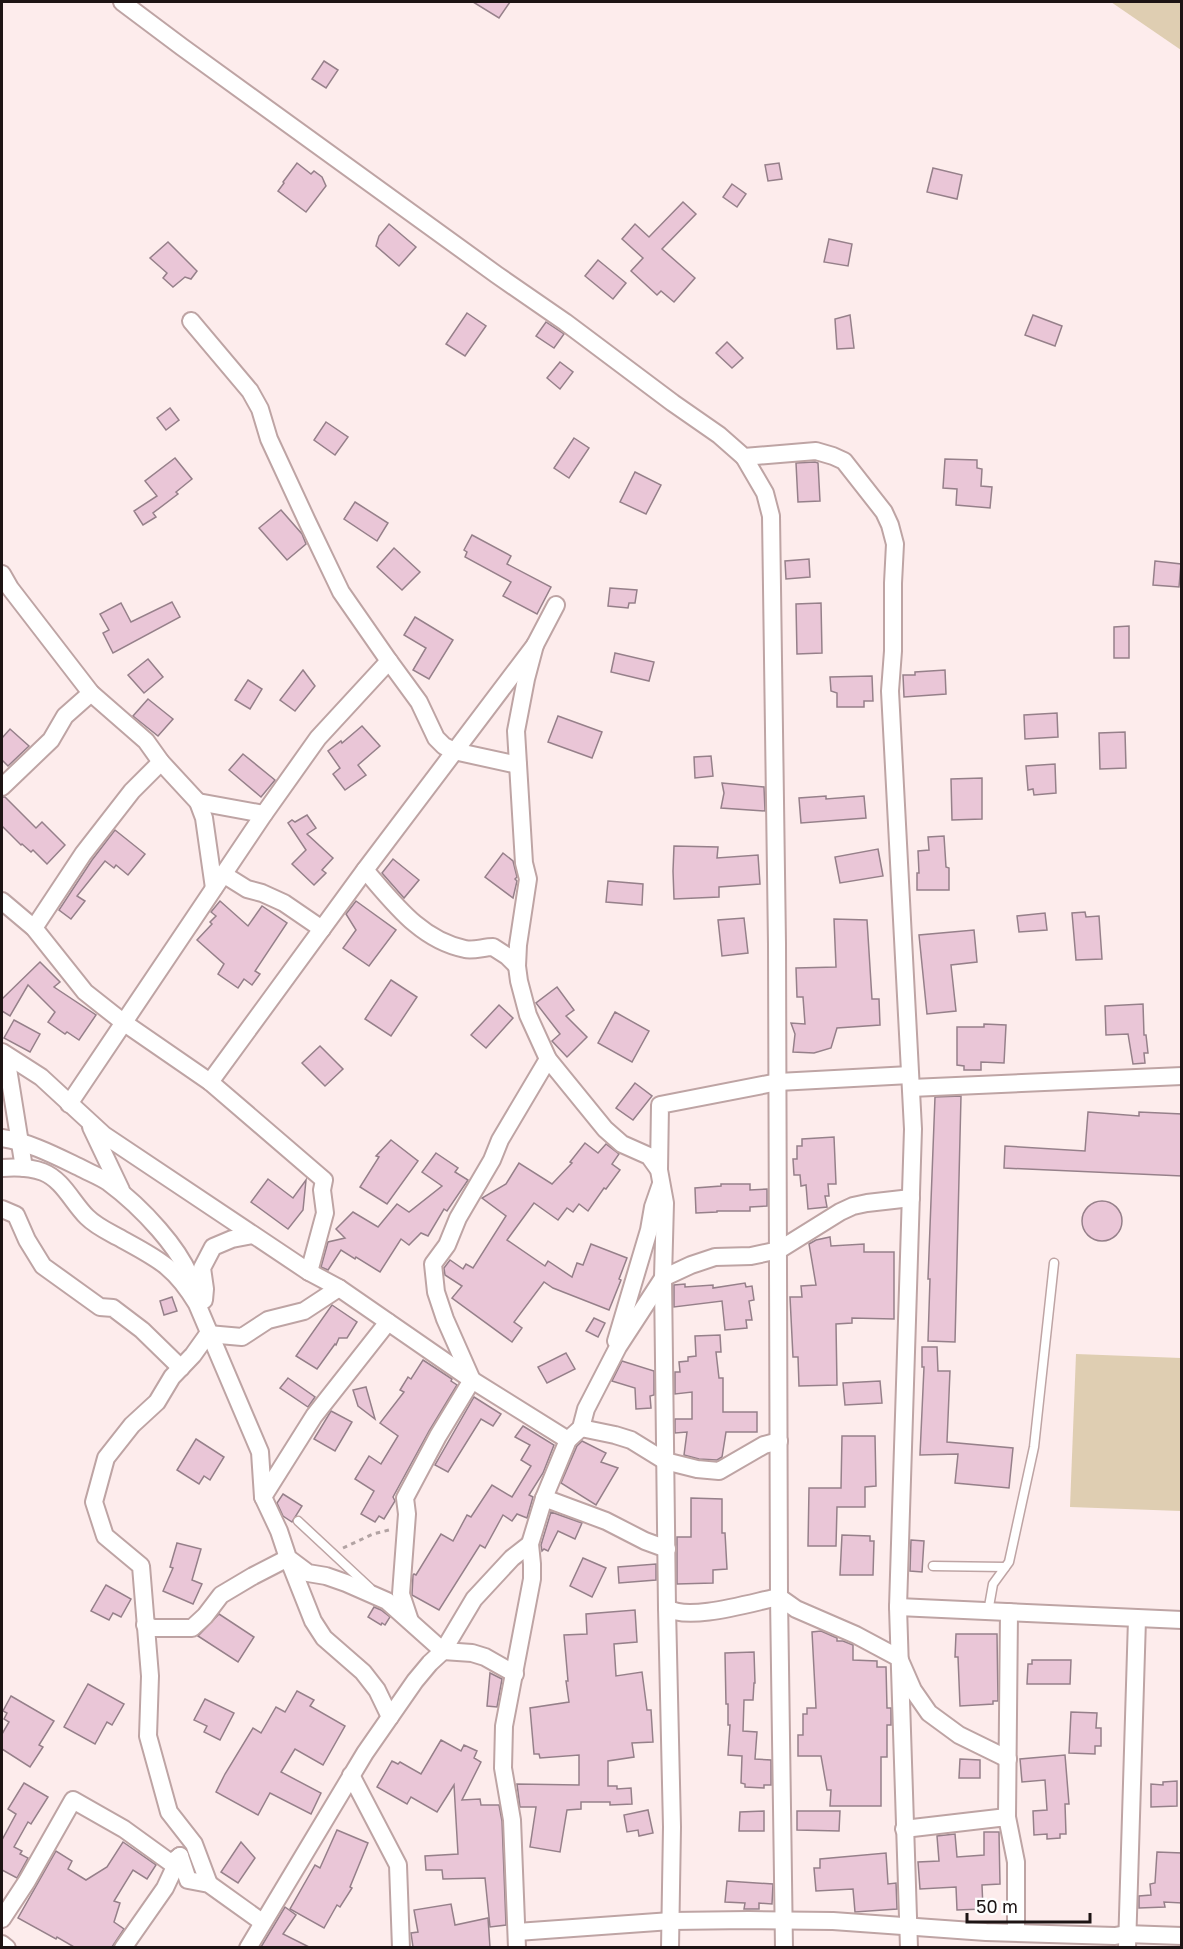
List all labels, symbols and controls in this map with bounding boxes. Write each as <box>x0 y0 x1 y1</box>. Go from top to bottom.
scale bar <box>967 1886 1090 1924</box>
text: 50 m <box>976 1895 1018 1917</box>

